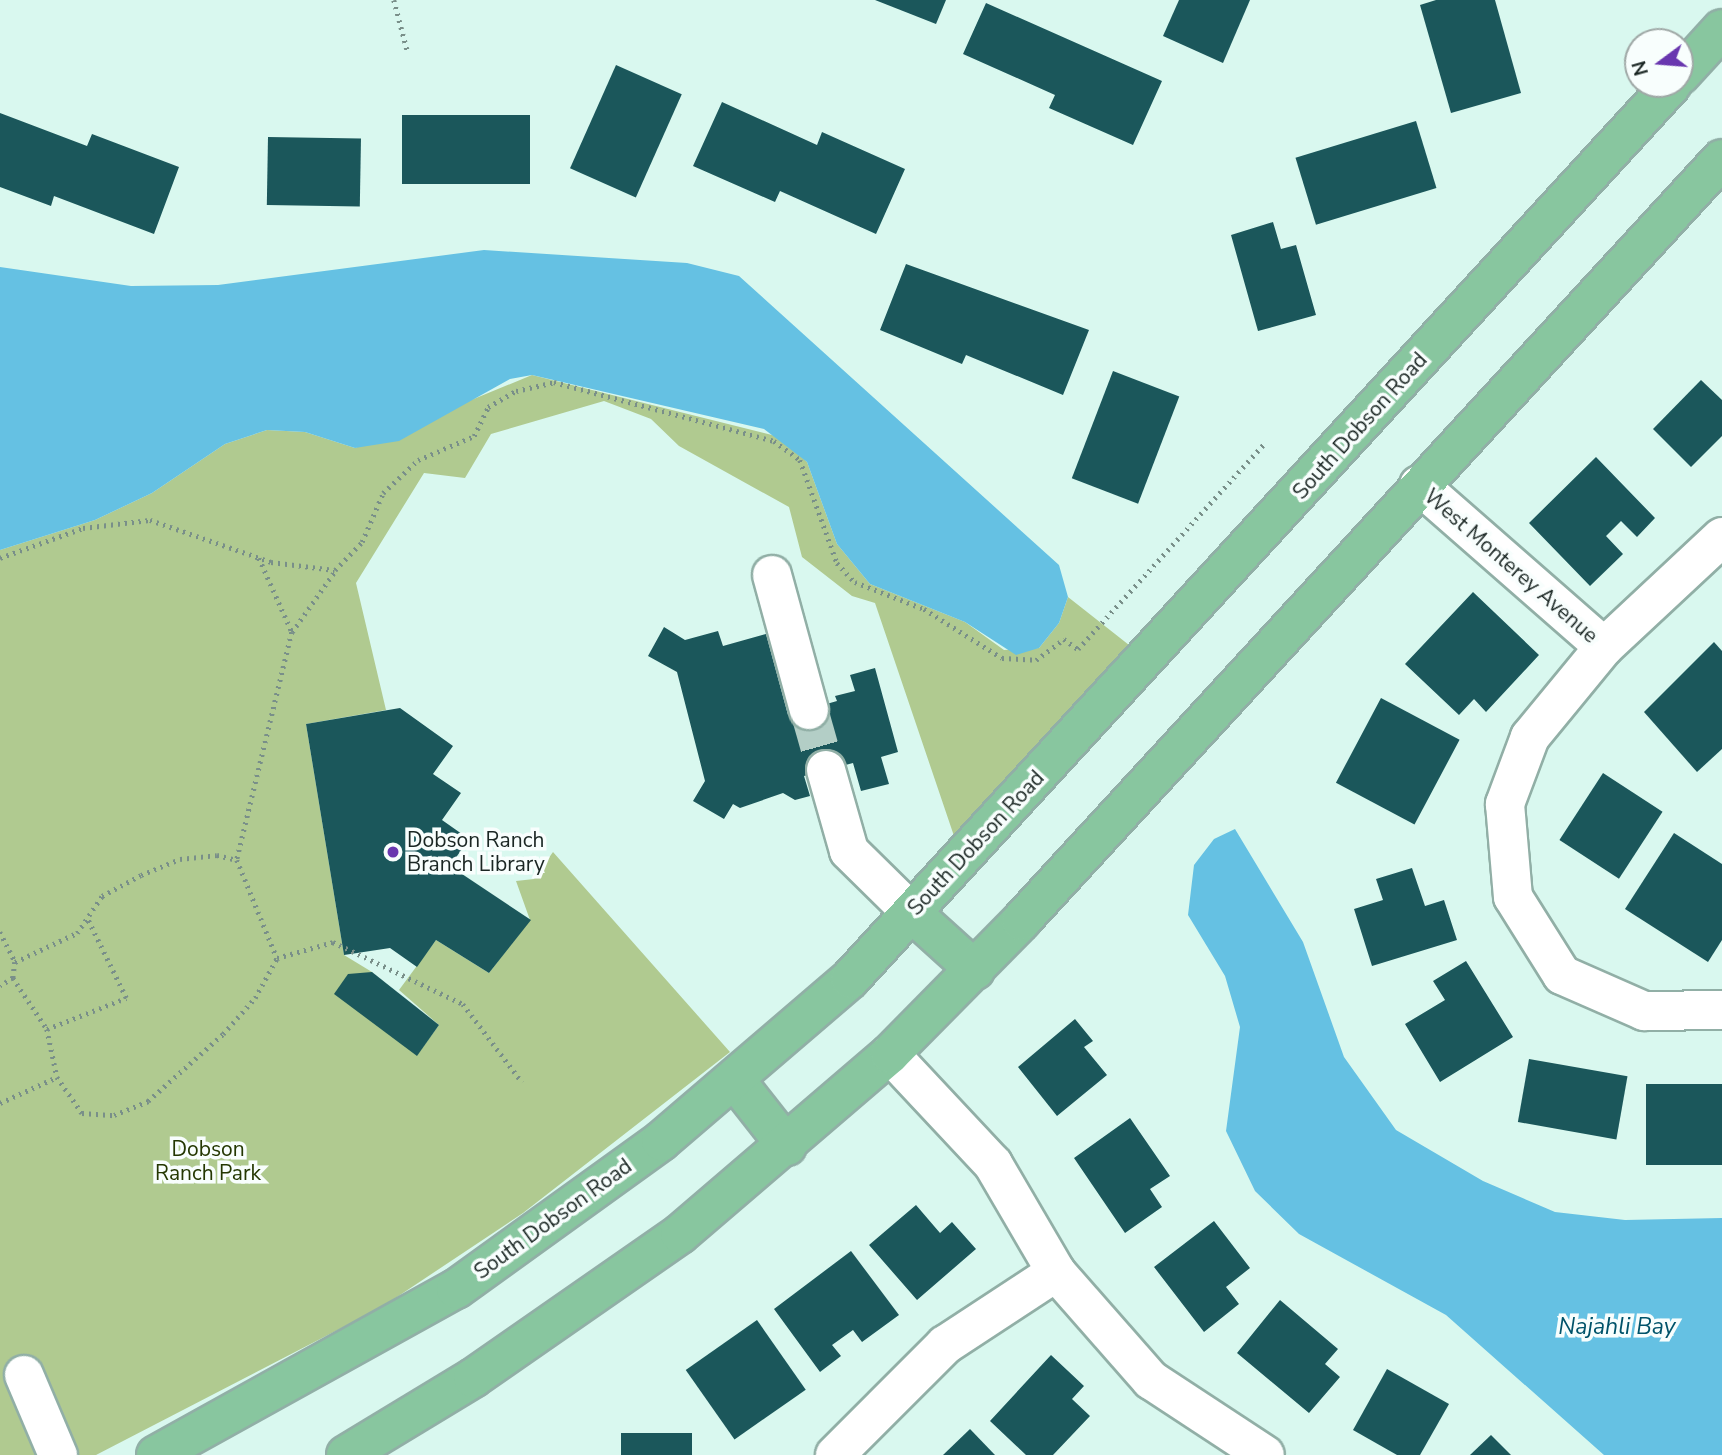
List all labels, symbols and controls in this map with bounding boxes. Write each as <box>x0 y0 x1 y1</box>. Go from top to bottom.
north arrow <box>1624 28 1694 98</box>
text: N <box>1626 58 1655 79</box>
street label: South Dobson Road <box>1288 348 1432 504</box>
street label: West Monterey Avenue <box>1419 484 1603 648</box>
street label: South Dobson Road <box>903 765 1049 921</box>
place label: Dobson Ranch Branch Library <box>407 827 545 877</box>
marker: Dobson Ranch Branch Library <box>385 844 401 860</box>
park label: Dobson Ranch Park <box>155 1136 261 1186</box>
street label: South Dobson Road <box>469 1153 637 1285</box>
water label: Najahli Bay <box>1558 1313 1676 1341</box>

